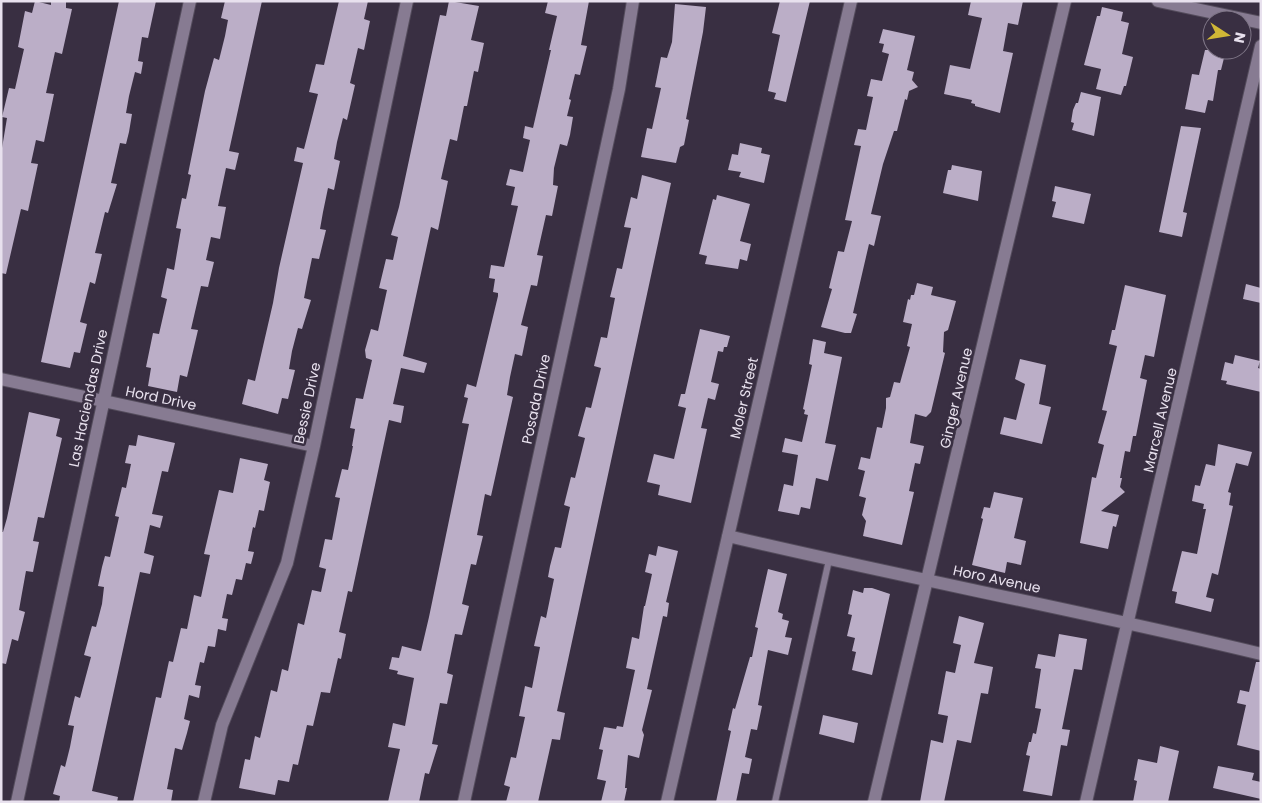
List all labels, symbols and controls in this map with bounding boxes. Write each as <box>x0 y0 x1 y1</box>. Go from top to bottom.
north arrow <box>1202 10 1252 60</box>
text: N <box>1229 30 1251 45</box>
street label: Las Haciendas Drive <box>64 327 112 469</box>
street label: Ginger Avenue <box>935 345 977 450</box>
street label: Posada Drive <box>517 352 555 446</box>
street label: Moler Street <box>725 355 763 441</box>
street label: Bessie Drive <box>289 360 325 446</box>
street label: Marcell Avenue <box>1138 365 1182 474</box>
street label: Hord Drive <box>124 381 199 415</box>
street label: Horo Avenue <box>951 560 1043 598</box>

